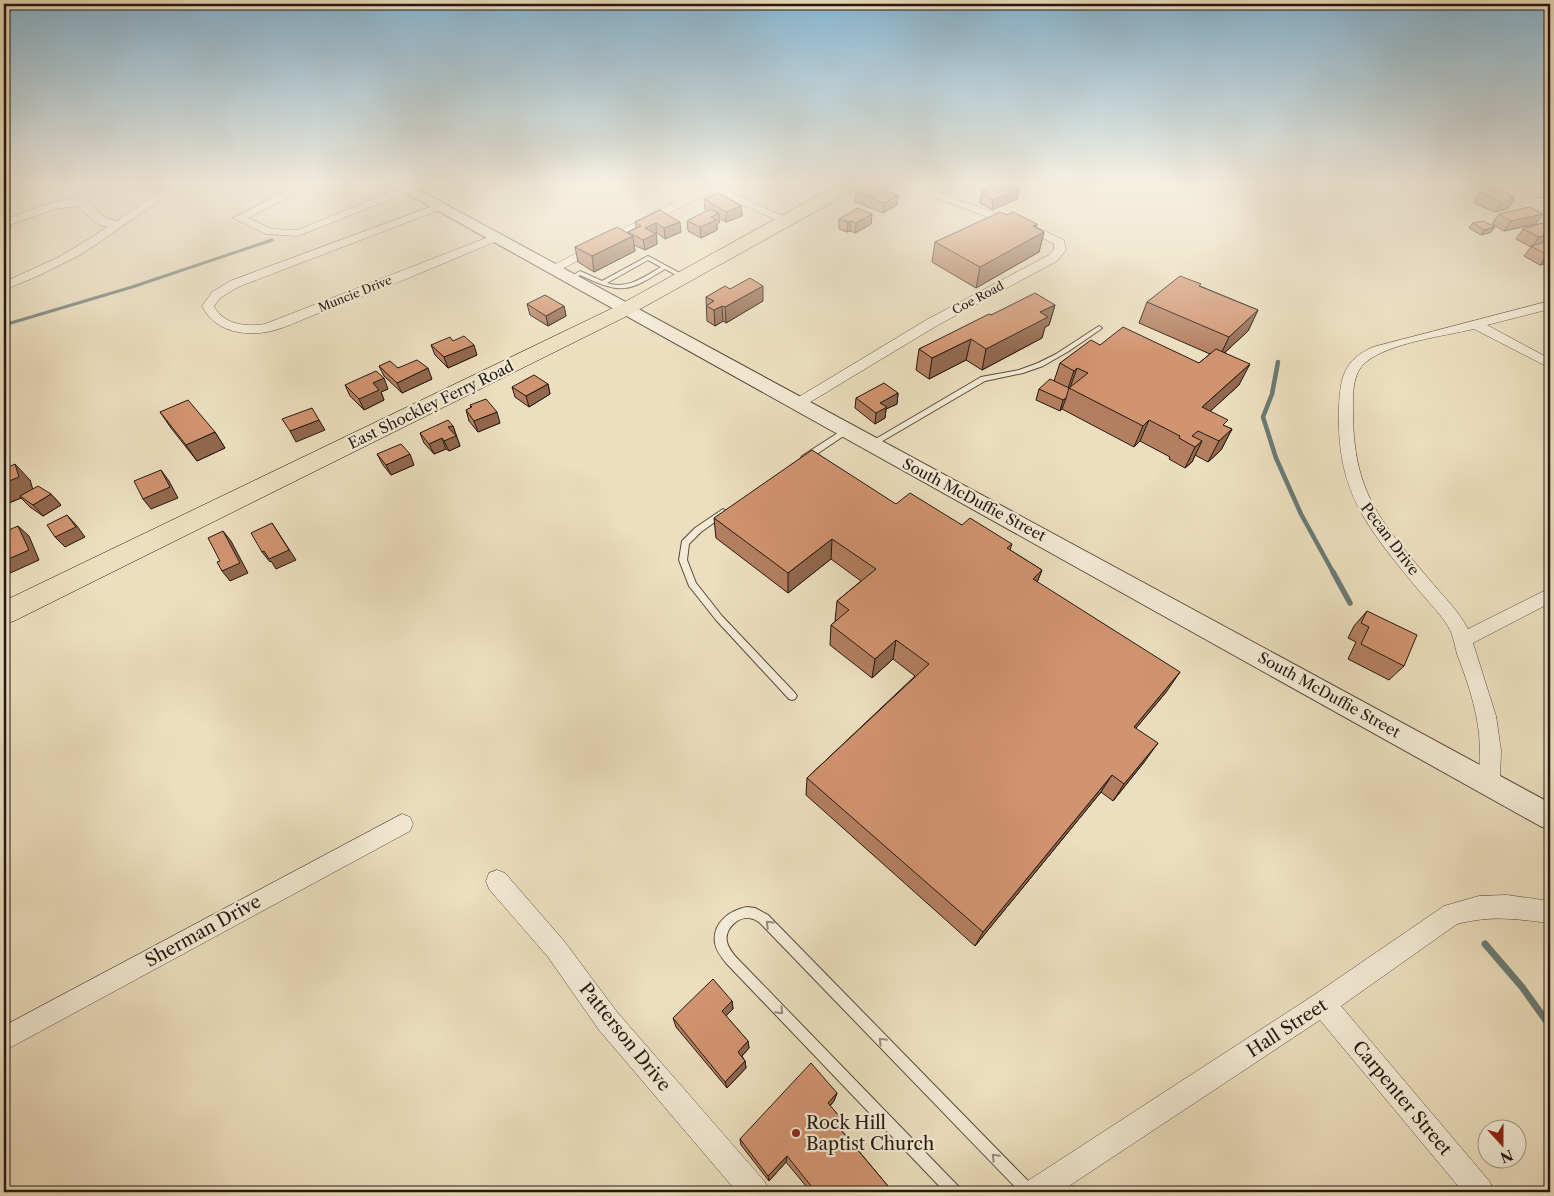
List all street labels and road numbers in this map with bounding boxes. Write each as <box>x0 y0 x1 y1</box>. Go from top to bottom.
street label: Muncie Drive <box>316 272 394 315</box>
street label: Coe Road <box>949 277 1007 317</box>
street label: East Shockley Ferry Road <box>345 356 517 453</box>
street label: South McDuffie Street <box>899 454 1050 546</box>
street label: Pecan Drive <box>1357 499 1424 579</box>
street label: South McDuffie Street <box>1255 648 1404 742</box>
street label: Sherman Drive <box>141 890 265 972</box>
street label: Patterson Drive <box>575 978 675 1096</box>
street label: Hall Street <box>1243 994 1332 1062</box>
street label: Carpenter Street <box>1348 1036 1457 1160</box>

